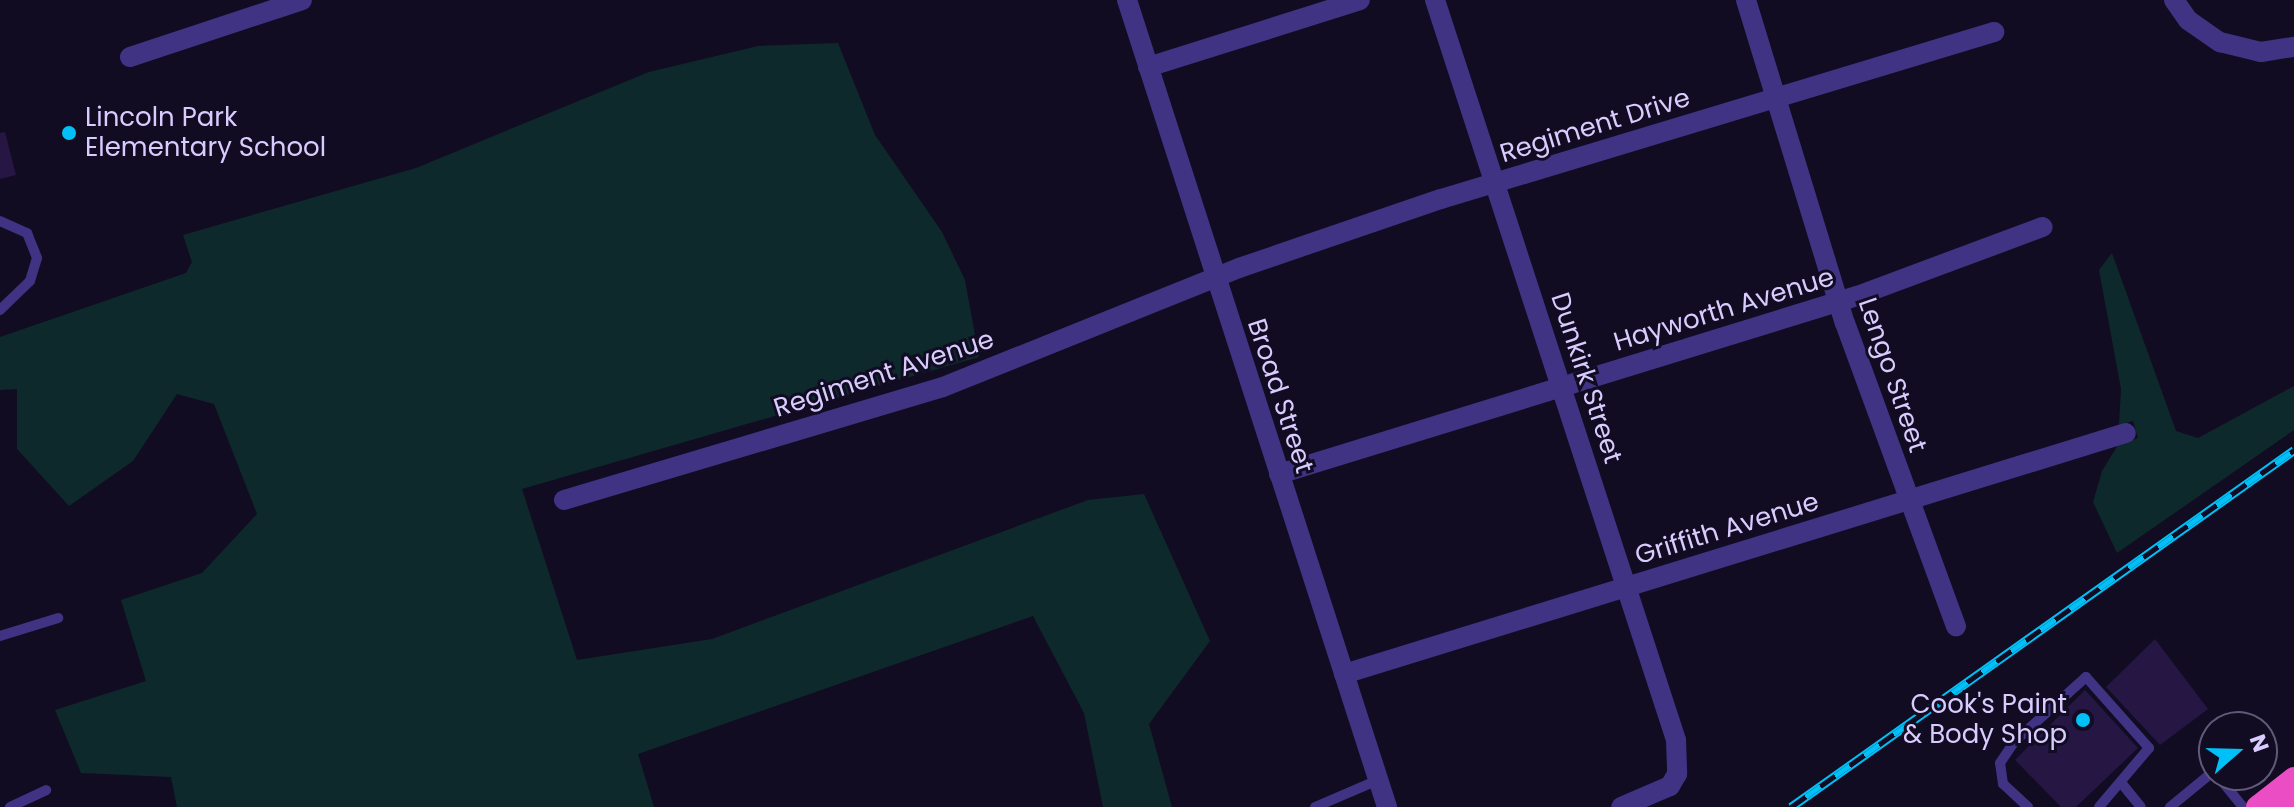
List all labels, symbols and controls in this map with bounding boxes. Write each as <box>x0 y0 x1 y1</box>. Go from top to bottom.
street label: Regiment Drive <box>1496 82 1694 170</box>
place label: Lincoln Park Elementary School <box>85 102 326 164</box>
marker: Lincoln Park Elementary School <box>60 124 78 142</box>
street label: Hayworth Avenue <box>1610 262 1838 358</box>
street label: Dunkirk Street <box>1544 289 1628 467</box>
street label: Lengo Street <box>1851 294 1933 456</box>
street label: Broad Street <box>1240 315 1320 477</box>
street label: Regiment Avenue <box>770 324 998 424</box>
street label: Griffith Avenue <box>1631 486 1823 572</box>
place label: Cook's Paint & Body Shop <box>1903 689 2067 750</box>
marker: Cook's Paint & Body Shop <box>2074 711 2092 729</box>
north arrow <box>2198 711 2278 791</box>
text: N <box>2242 730 2277 756</box>

